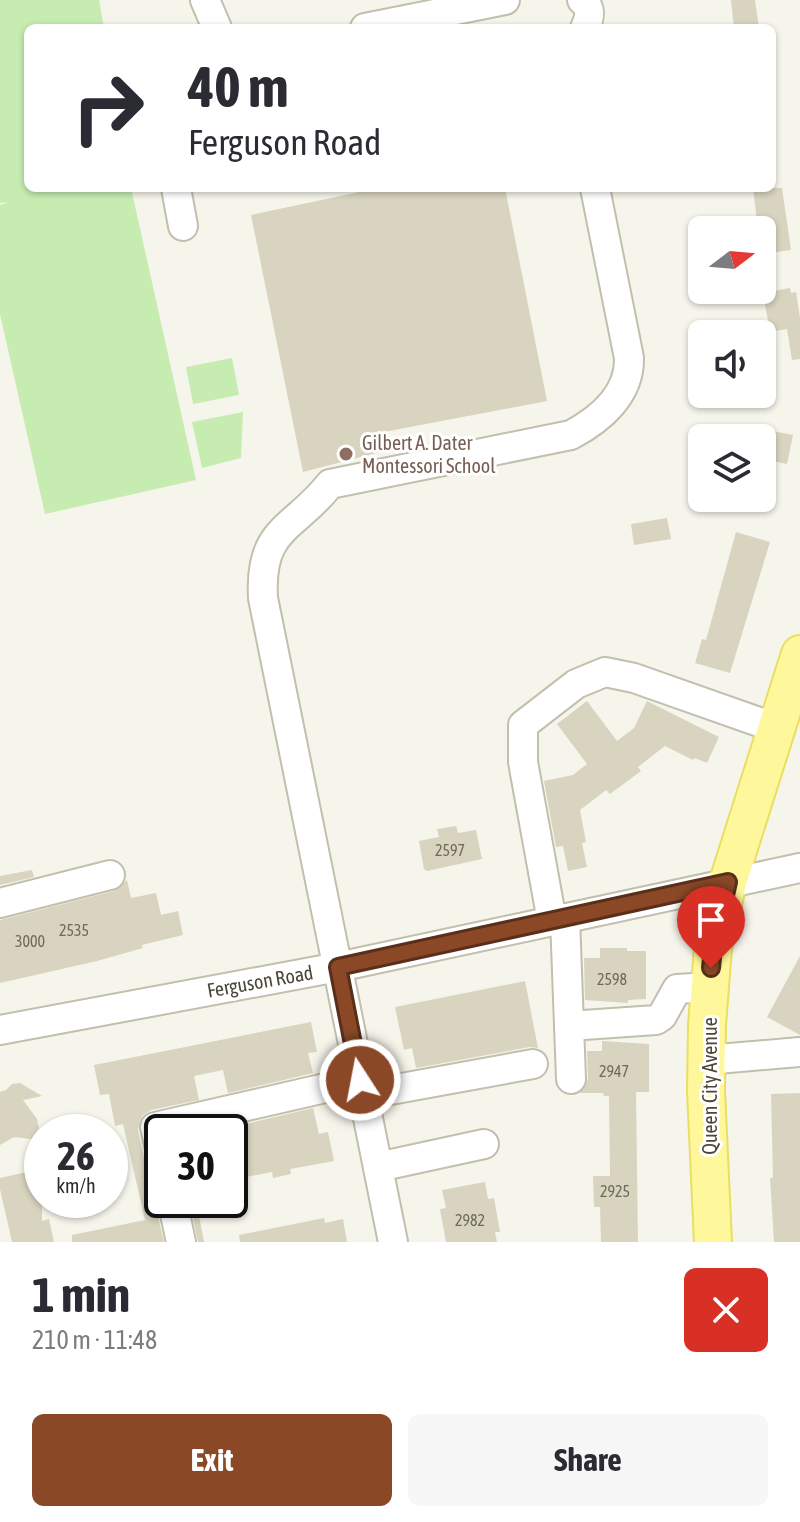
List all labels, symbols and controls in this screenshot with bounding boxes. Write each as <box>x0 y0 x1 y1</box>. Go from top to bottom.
text: 40 m <box>188 55 289 119</box>
icon: right <box>56 56 160 160</box>
text: Ferguson Road <box>188 121 381 163</box>
north arrow <box>688 216 776 304</box>
map controls <box>688 216 776 512</box>
button: sound <box>688 320 776 408</box>
button: layers <box>688 424 776 512</box>
place label: Gilbert A. Dater Montessori School <box>362 431 496 477</box>
marker: Gilbert A. Dater Montessori School <box>337 445 355 463</box>
house number: 2597 <box>435 841 465 859</box>
pin <box>677 886 745 968</box>
icon: arrive <box>689 898 733 942</box>
house number: 2535 <box>59 921 89 939</box>
house number: 3000 <box>15 932 45 950</box>
street label: Ferguson Road <box>205 960 315 1002</box>
house number: 2598 <box>597 970 627 988</box>
street label: Queen City Avenue <box>698 1017 721 1155</box>
position arrow <box>318 1038 402 1122</box>
house number: 2947 <box>599 1062 629 1080</box>
speed limit sign: 30 <box>144 1114 248 1218</box>
text: 26 <box>57 1133 95 1178</box>
text: km/h <box>56 1174 96 1197</box>
house number: 2925 <box>600 1182 630 1200</box>
house number: 2982 <box>455 1211 485 1229</box>
text: 1 min <box>32 1267 130 1322</box>
button: close <box>684 1268 768 1352</box>
text: 210 m · 11:48 <box>32 1325 157 1355</box>
button: Exit <box>32 1414 392 1506</box>
button: Share <box>408 1414 768 1506</box>

